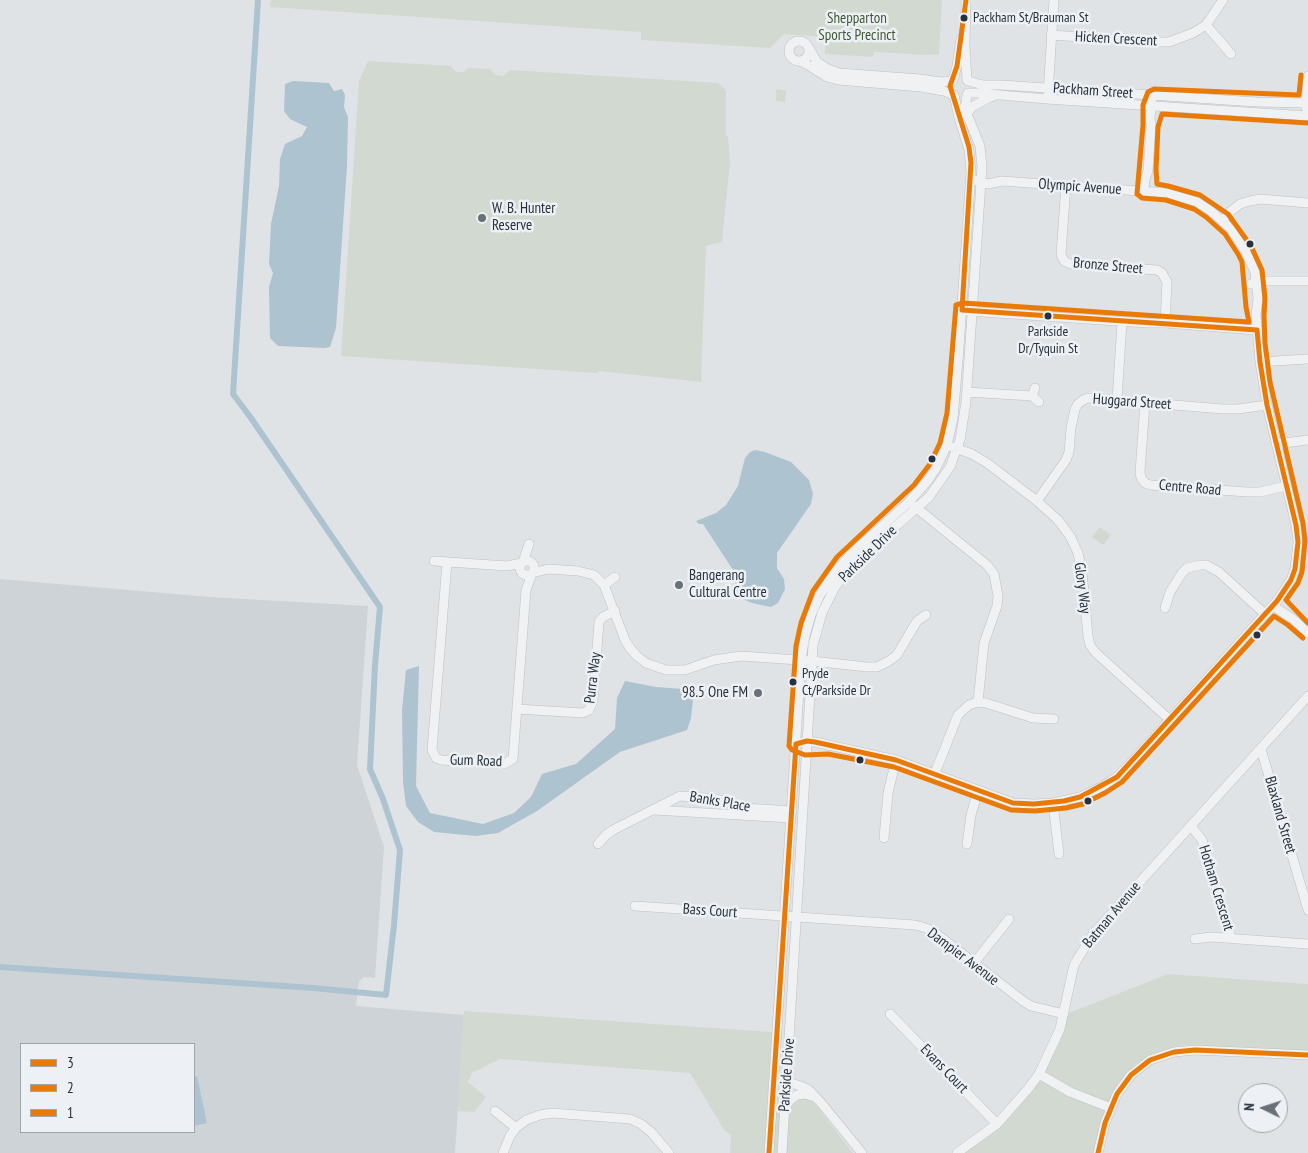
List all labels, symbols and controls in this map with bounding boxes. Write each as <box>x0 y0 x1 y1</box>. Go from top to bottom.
park label: Shepparton Sports Precinct <box>818 10 896 45</box>
place label: Packham St/Brauman St <box>973 10 1089 26</box>
marker: Packham St/Brauman St <box>959 13 969 23</box>
street label: Hicken Crescent <box>1074 28 1158 50</box>
street label: Packham Street <box>1052 79 1134 103</box>
street label: Olympic Avenue <box>1038 175 1122 199</box>
place label: W. B. Hunter Reserve <box>492 200 555 235</box>
marker: W. B. Hunter Reserve <box>476 212 488 224</box>
unlabelled marker <box>1245 239 1255 249</box>
street label: Bronze Street <box>1072 254 1144 278</box>
marker: Parkside Dr/Tyquin St <box>1043 311 1053 321</box>
place label: Parkside Dr/Tyquin St <box>1018 324 1078 357</box>
street label: Huggard Street <box>1092 390 1172 414</box>
unlabelled marker <box>927 454 937 464</box>
street label: Centre Road <box>1158 476 1222 500</box>
street label: Parkside Drive <box>835 522 901 586</box>
street label: Glory Way <box>1070 561 1094 615</box>
place label: Bangerang Cultural Centre <box>689 567 767 602</box>
marker: Bangerang Cultural Centre <box>673 579 685 591</box>
unlabelled marker <box>1252 630 1262 640</box>
street label: Purra Way <box>581 651 605 705</box>
place label: Pryde Ct/Parkside Dr <box>802 666 871 699</box>
marker: Pryde Ct/Parkside Dr <box>788 677 798 687</box>
place label: 98.5 One FM <box>682 684 748 702</box>
marker: 98.5 One FM <box>752 687 764 699</box>
street label: Gum Road <box>449 751 503 771</box>
unlabelled marker <box>855 755 865 765</box>
street label: Blaxland Street <box>1260 774 1300 856</box>
street label: Banks Place <box>688 788 752 816</box>
unlabelled marker <box>1083 796 1093 806</box>
street label: Hotham Crescent <box>1194 843 1238 933</box>
street label: Batman Avenue <box>1079 878 1145 952</box>
street label: Bass Court <box>682 900 738 922</box>
street label: Dampier Avenue <box>924 924 1002 990</box>
street label: Parkside Drive <box>775 1038 799 1112</box>
street label: Evans Court <box>916 1041 972 1097</box>
legend <box>20 1043 195 1133</box>
text: 3 <box>67 1053 74 1072</box>
text: 2 <box>67 1078 74 1097</box>
north arrow <box>1238 1083 1288 1133</box>
text: 1 <box>67 1103 74 1122</box>
text: N <box>1240 1103 1258 1111</box>

